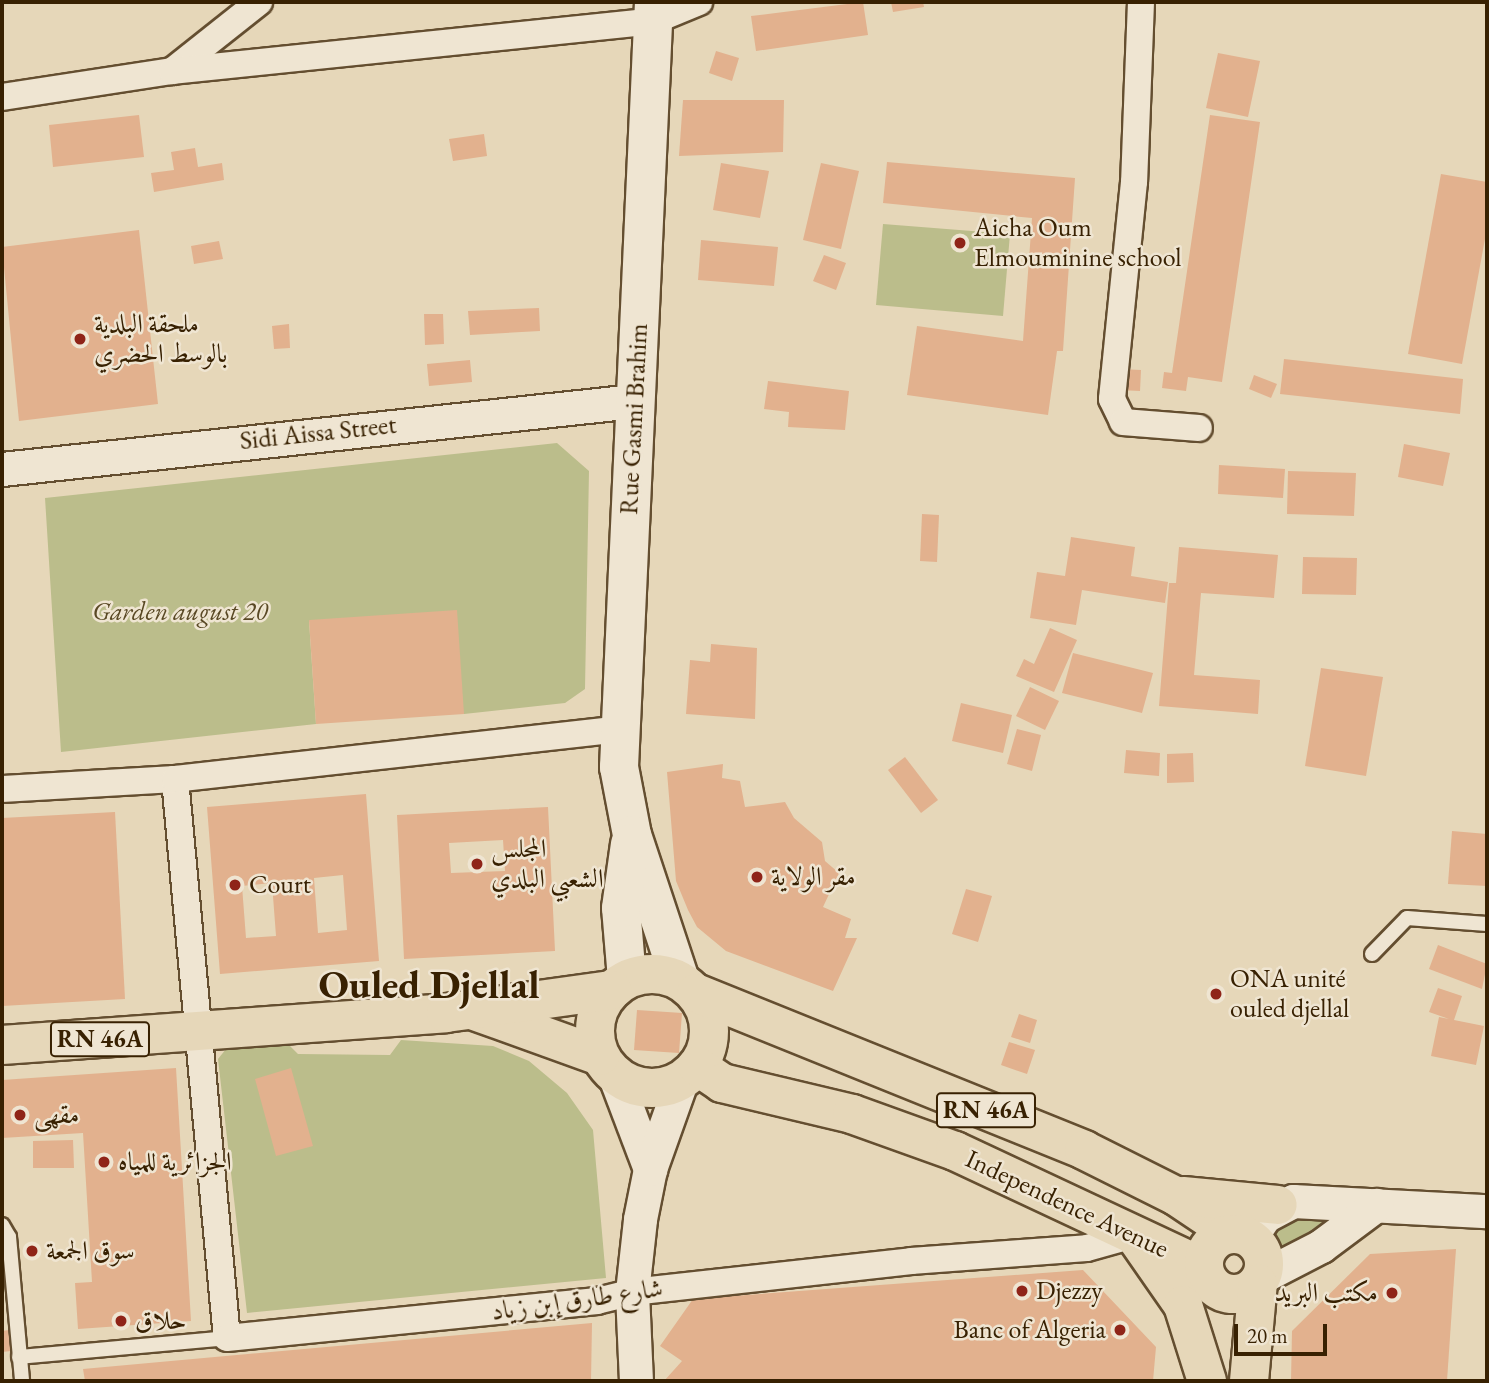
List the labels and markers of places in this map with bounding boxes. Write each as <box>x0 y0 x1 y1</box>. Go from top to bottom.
place label: Aicha Oum Elmouminine school <box>974 212 1181 274</box>
marker: Aicha Oum Elmouminine school <box>952 235 968 251</box>
place label: ملحقة البلدية بالوسط الحضري <box>94 308 227 370</box>
marker: ملحقة البلدية بالوسط الحضري <box>72 331 88 347</box>
place label: المجلس الشعبي البلدي <box>491 833 604 894</box>
marker: المجلس الشعبي البلدي <box>469 856 485 872</box>
place label: مقر الولاية <box>771 861 856 893</box>
place label: Court <box>249 869 311 901</box>
marker: مقر الولاية <box>749 869 765 885</box>
marker: Court <box>227 877 243 893</box>
place label: ONA unité ouled djellal <box>1230 963 1349 1024</box>
marker: ONA unité ouled djellal <box>1208 986 1224 1002</box>
place label: مقهى <box>34 1099 79 1131</box>
marker: مقهى <box>12 1107 28 1123</box>
place label: الجزائرية للمياه <box>118 1146 232 1178</box>
marker: الجزائرية للمياه <box>96 1154 112 1170</box>
place label: سوق الجمعة <box>46 1235 135 1267</box>
marker: سوق الجمعة <box>24 1243 40 1259</box>
place label: Djezzy <box>1036 1275 1103 1307</box>
place label: مكتب البريد <box>1275 1277 1378 1309</box>
marker: Djezzy <box>1014 1283 1030 1299</box>
marker: مكتب البريد <box>1384 1285 1400 1301</box>
place label: حلاق <box>135 1305 187 1337</box>
marker: حلاق <box>113 1313 129 1329</box>
place label: Banc of Algeria <box>953 1314 1106 1346</box>
marker: Banc of Algeria <box>1112 1322 1128 1338</box>

